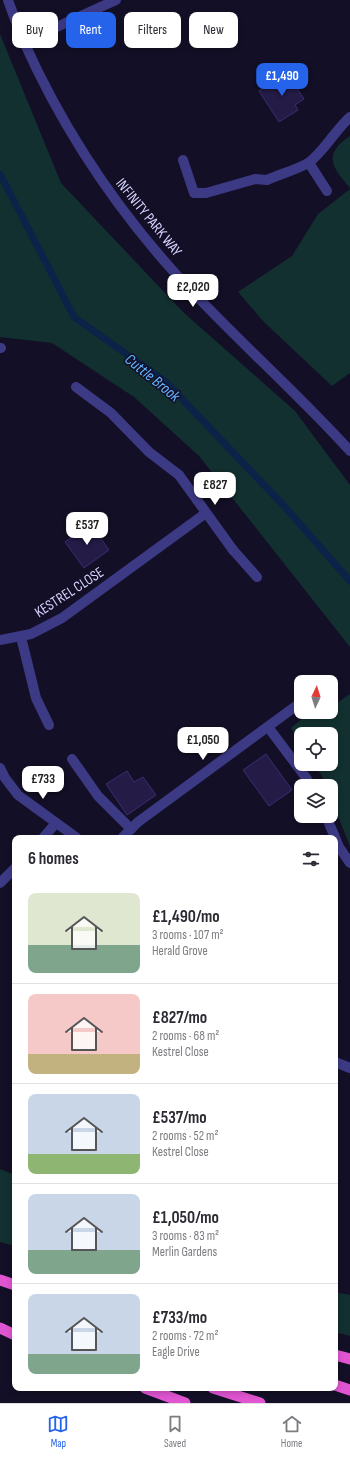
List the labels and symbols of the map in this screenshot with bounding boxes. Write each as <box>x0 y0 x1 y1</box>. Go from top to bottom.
pin: £1,490 <box>249 63 315 97</box>
street label: INFINITY PARK WAY <box>111 174 186 261</box>
pin: £2,020 <box>160 274 226 308</box>
water label: Cuttle Brook <box>121 350 184 407</box>
pin: £827 <box>191 472 239 506</box>
pin: £537 <box>63 512 111 546</box>
street label: KESTREL CLOSE <box>31 563 108 622</box>
north arrow <box>294 675 338 719</box>
pin: £1,050 <box>170 727 236 761</box>
pin: £733 <box>19 766 67 800</box>

